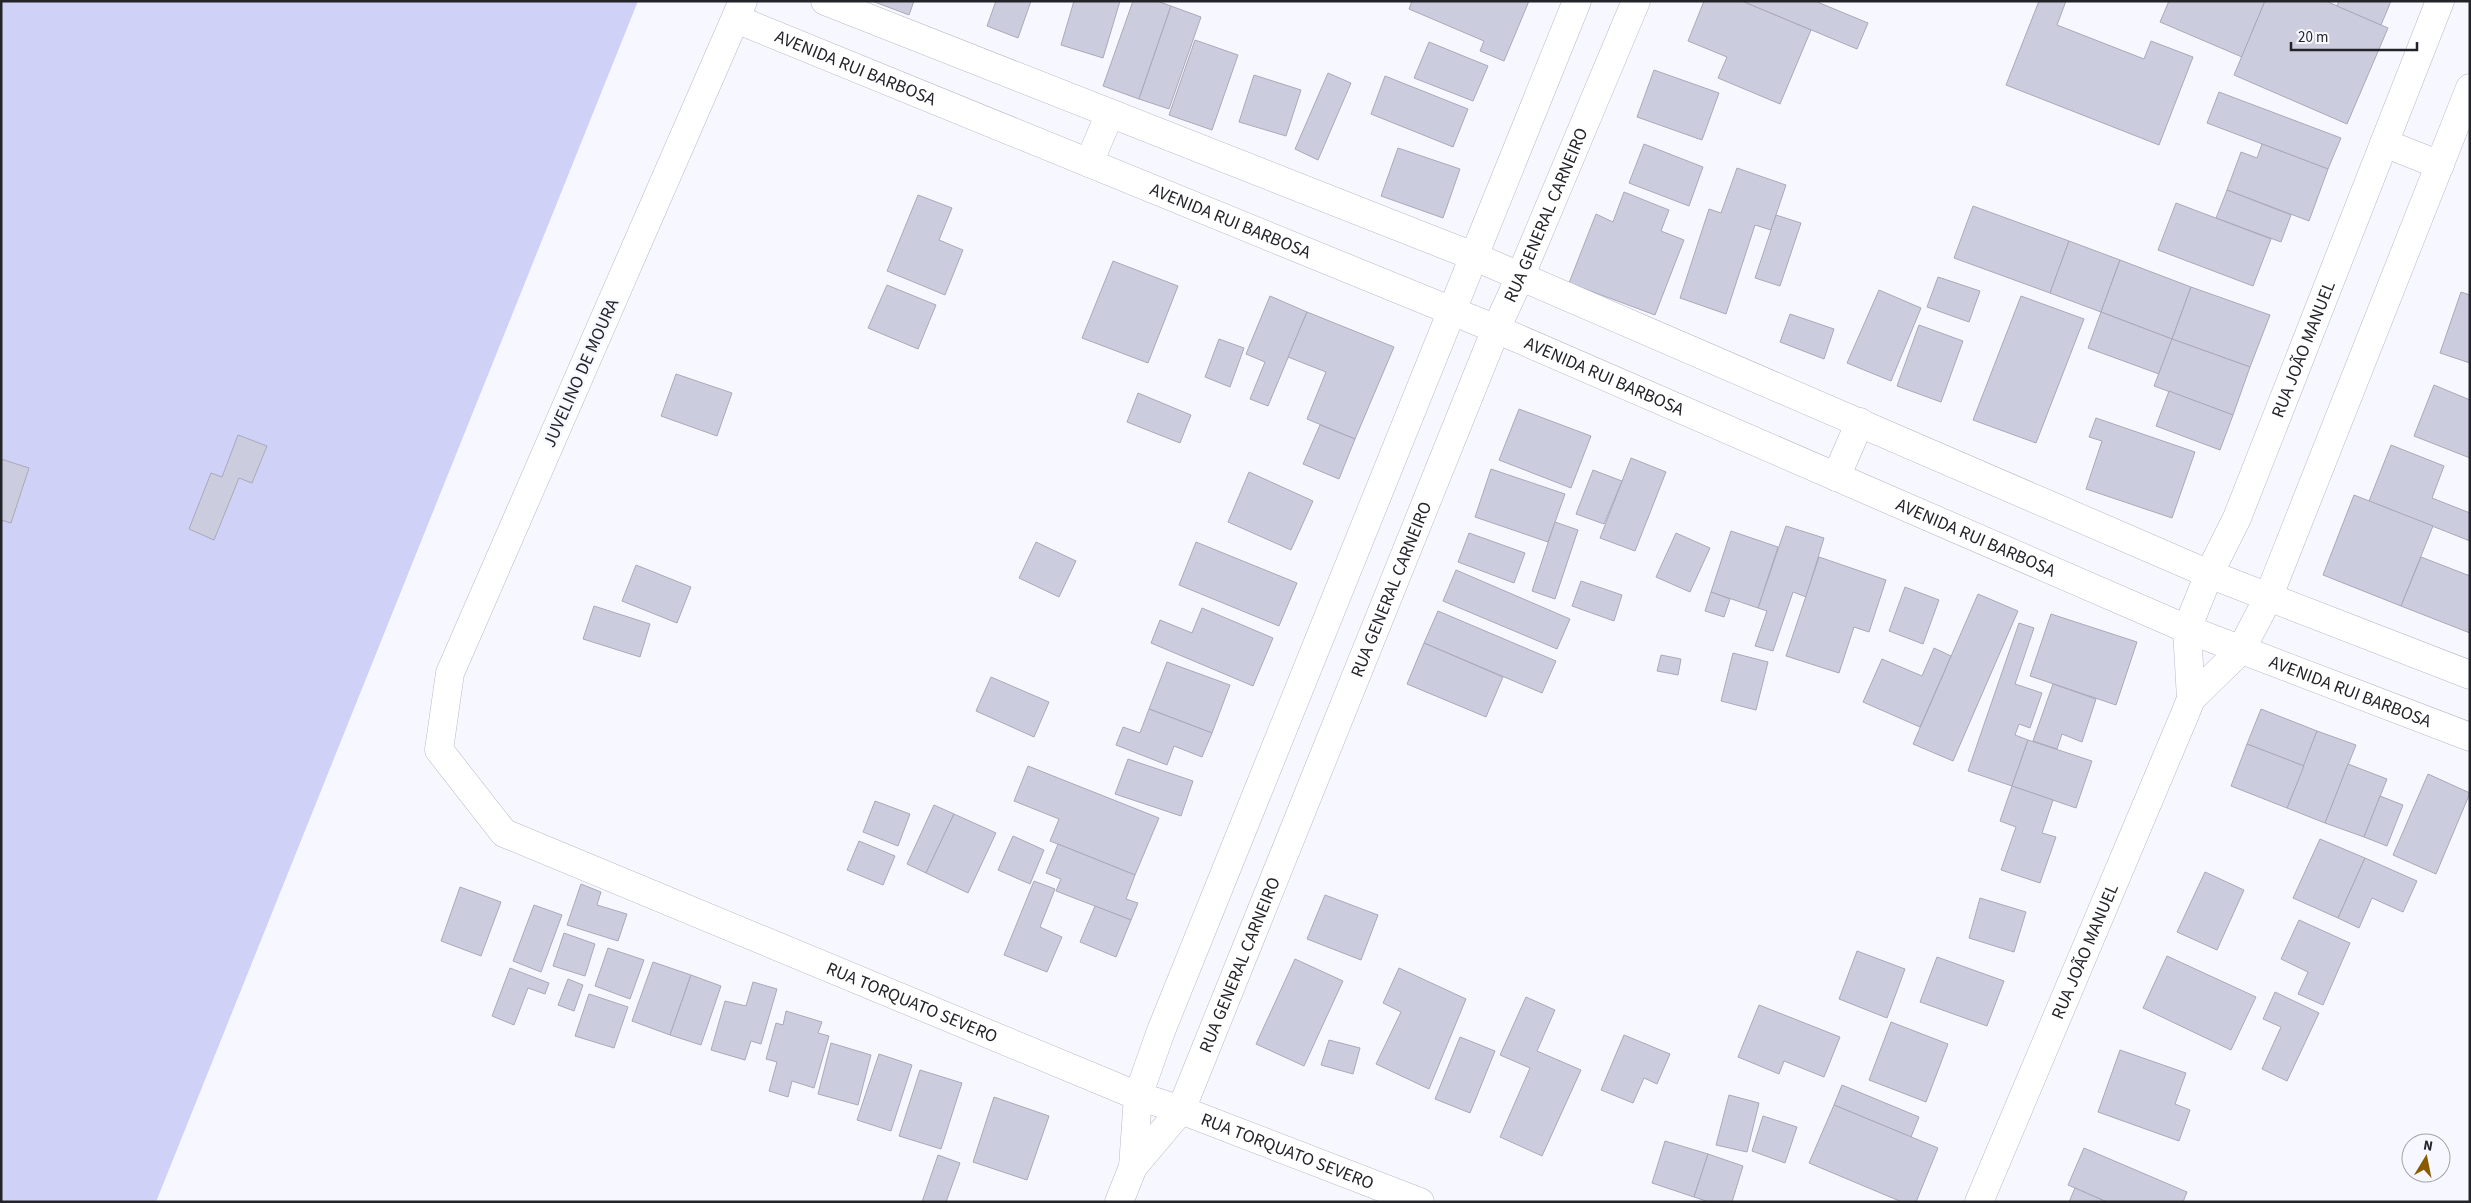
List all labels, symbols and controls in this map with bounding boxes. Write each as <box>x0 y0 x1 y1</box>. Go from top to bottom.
scale bar <box>2291 20 2417 52</box>
street label: AVENIDA RUI BARBOSA <box>771 24 940 112</box>
text: 20 m <box>2298 27 2328 48</box>
street label: RUA GENERAL CARNEIRO <box>1497 124 1594 306</box>
street label: AVENIDA RUI BARBOSA <box>1146 177 1315 265</box>
street label: RUA JOÃO MANUEL <box>2265 277 2341 421</box>
street label: JUVELINO DE MOURA <box>537 294 625 451</box>
street label: AVENIDA RUI BARBOSA <box>1521 330 1688 422</box>
street label: AVENIDA RUI BARBOSA <box>1892 492 2060 583</box>
street label: RUA GENERAL CARNEIRO <box>1344 498 1438 681</box>
street label: AVENIDA RUI BARBOSA <box>2266 649 2435 734</box>
street label: RUA GENERAL CARNEIRO <box>1193 873 1286 1056</box>
street label: RUA JOÃO MANUEL <box>2045 880 2125 1023</box>
street label: RUA TORQUATO SEVERO <box>822 956 1002 1049</box>
street label: RUA TORQUATO SEVERO <box>1197 1106 1378 1196</box>
north arrow <box>2401 1133 2451 1183</box>
text: N <box>2422 1136 2434 1157</box>

